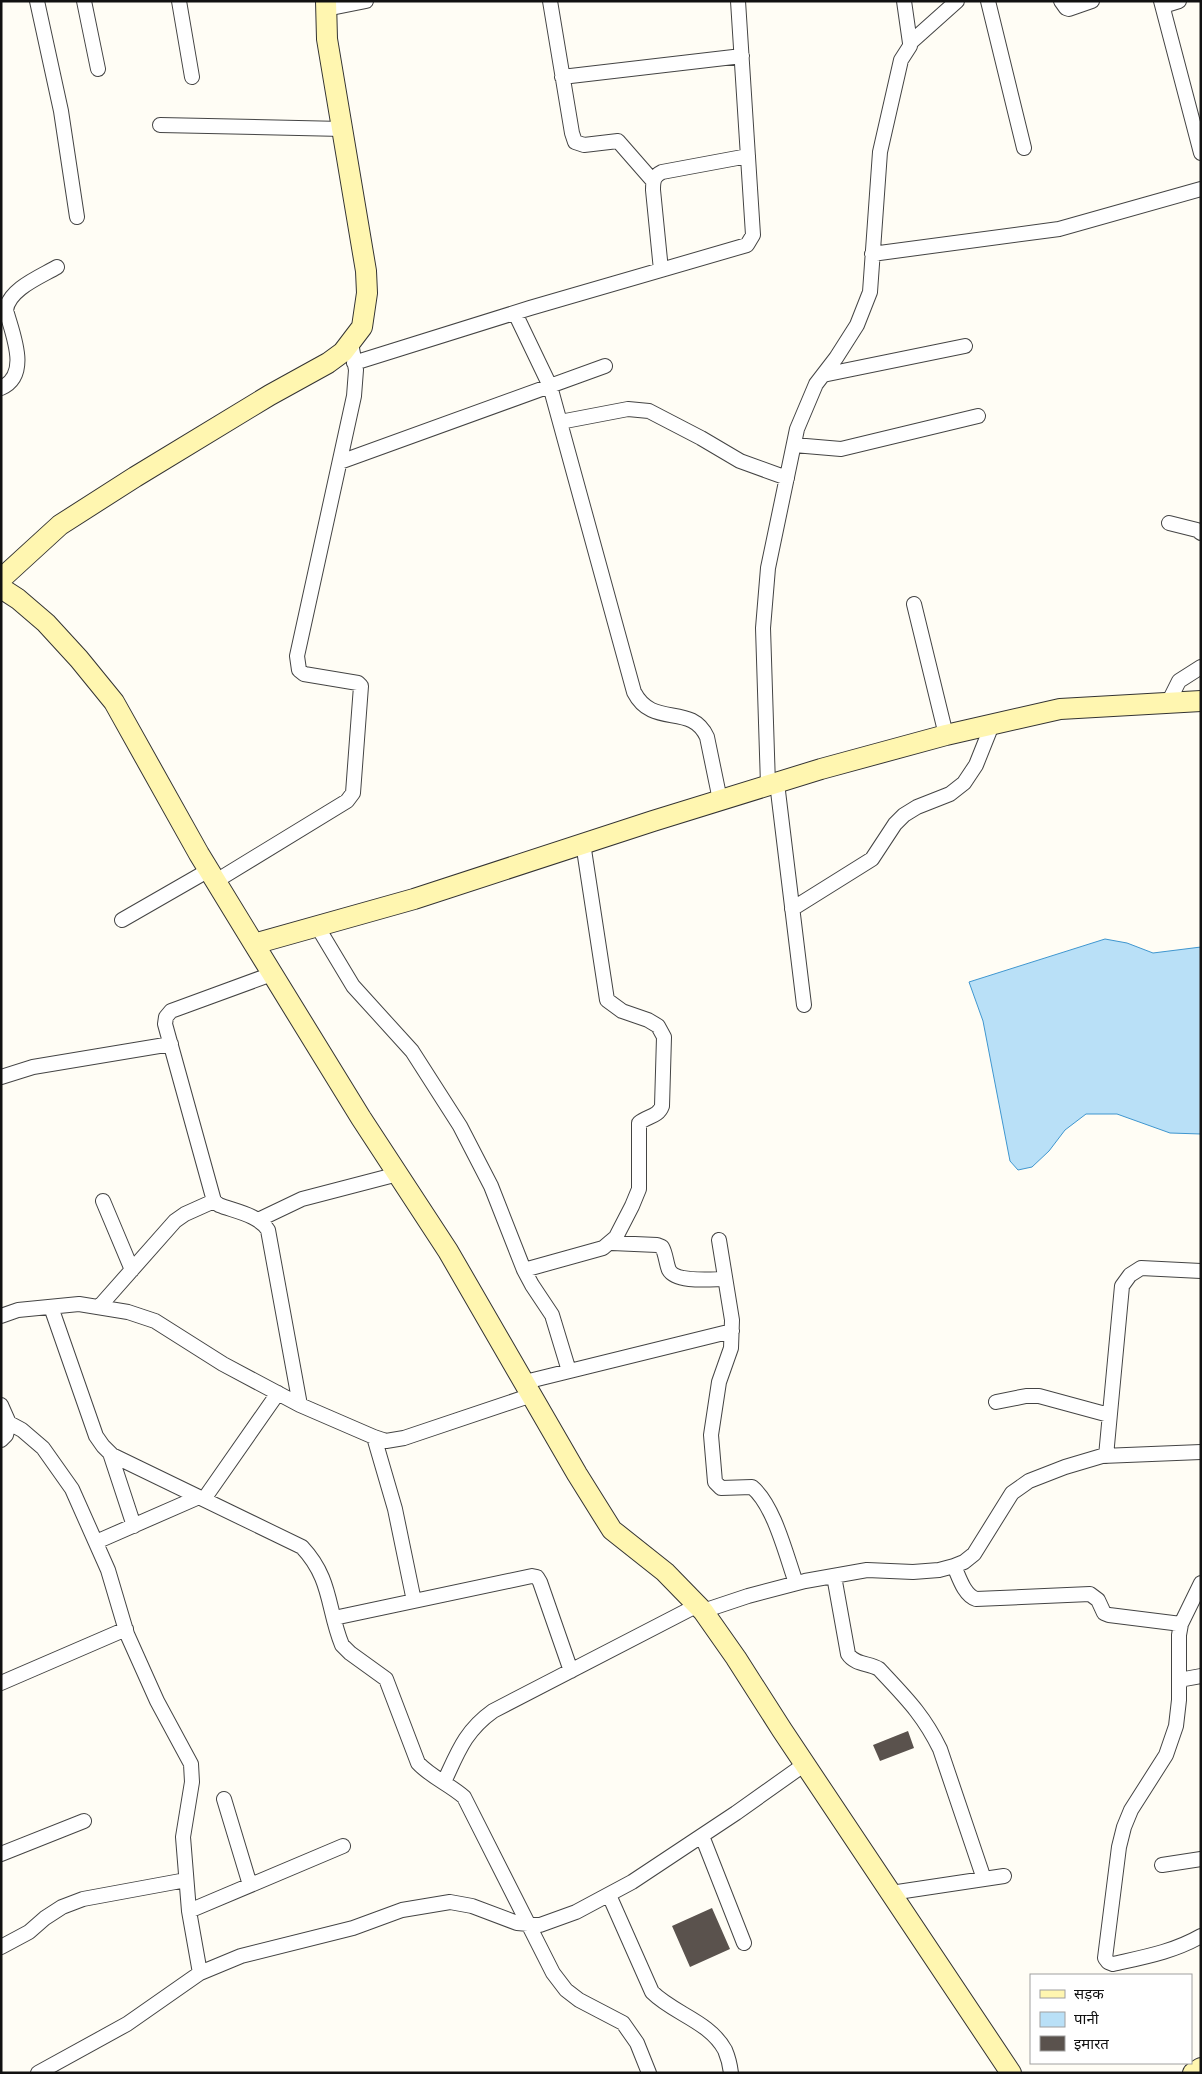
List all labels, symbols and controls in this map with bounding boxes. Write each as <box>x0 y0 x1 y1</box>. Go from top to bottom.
legend <box>1030 1974 1192 2064</box>
text: सड़क <box>1074 1985 1104 2003</box>
text: पानी <box>1074 2010 1100 2028</box>
text: इमारत <box>1074 2035 1109 2053</box>

